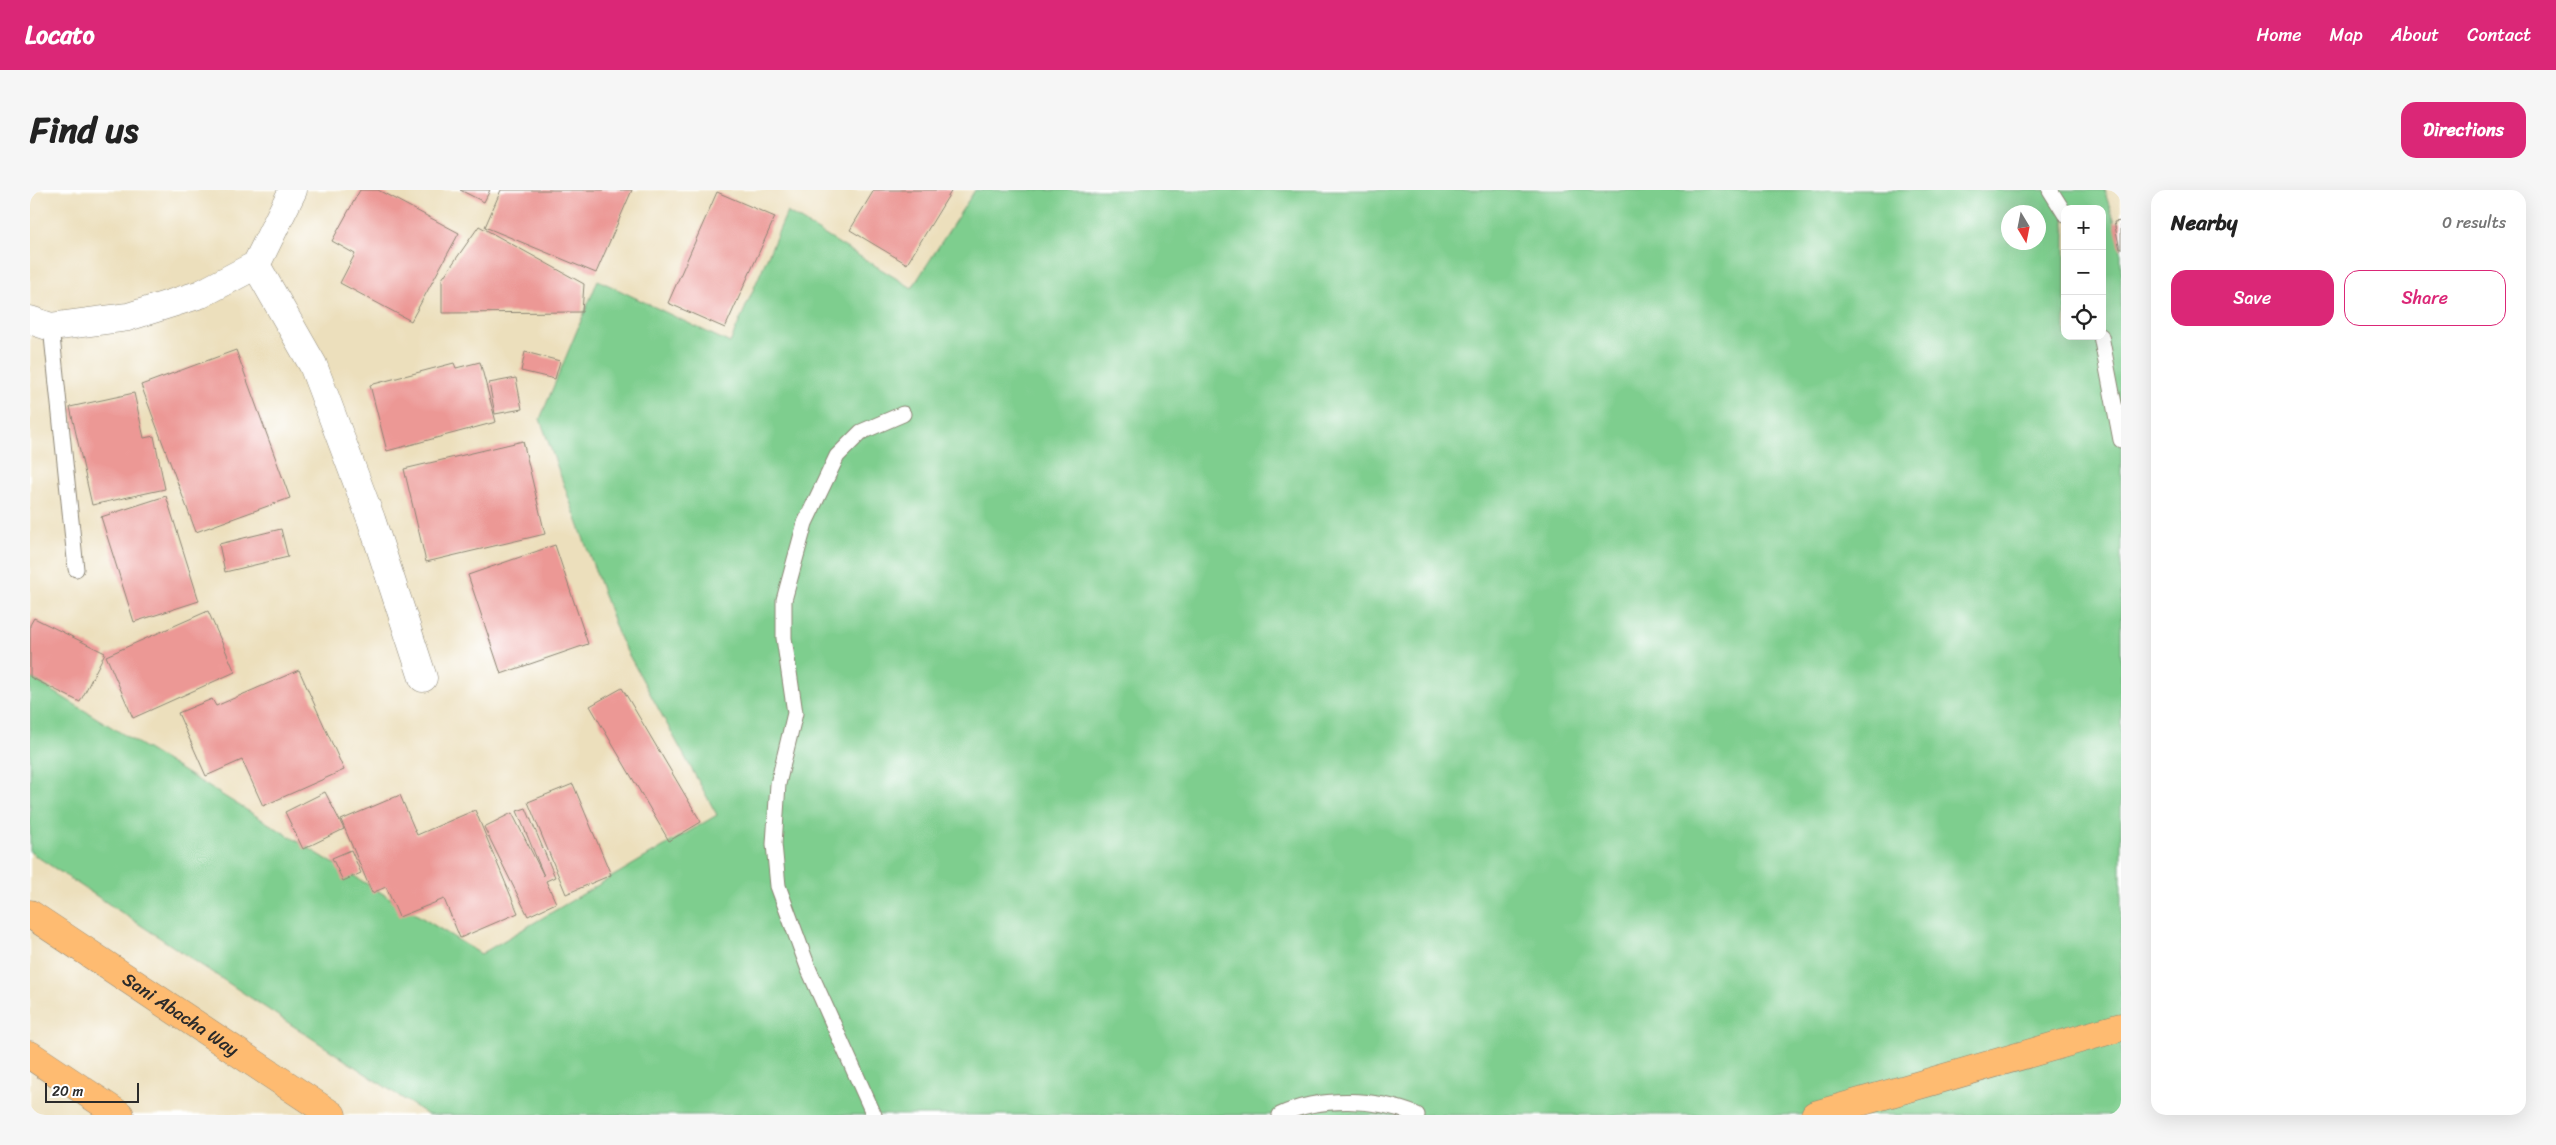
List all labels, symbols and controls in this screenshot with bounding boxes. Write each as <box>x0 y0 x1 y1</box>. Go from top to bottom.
text: Locato <box>25 14 95 56</box>
text: Home <box>2257 19 2302 51</box>
text: Map <box>2330 19 2363 51</box>
text: About <box>2391 19 2439 51</box>
text: Contact <box>2467 19 2531 51</box>
text: Find us <box>30 99 138 161</box>
button: Directions <box>2401 102 2526 158</box>
text: Nearby <box>2171 204 2237 242</box>
north arrow <box>2001 205 2046 250</box>
map controls <box>2061 205 2106 340</box>
button: + <box>2061 205 2106 250</box>
text: 0 results <box>2442 208 2506 237</box>
button: − <box>2061 250 2106 295</box>
button: Save <box>2171 270 2334 326</box>
button: Share <box>2344 270 2506 326</box>
button: locate <box>2061 295 2106 340</box>
street label: Sani Abacha Way <box>116 964 246 1065</box>
text: 20 m <box>52 1079 83 1104</box>
scale bar <box>45 1080 139 1103</box>

